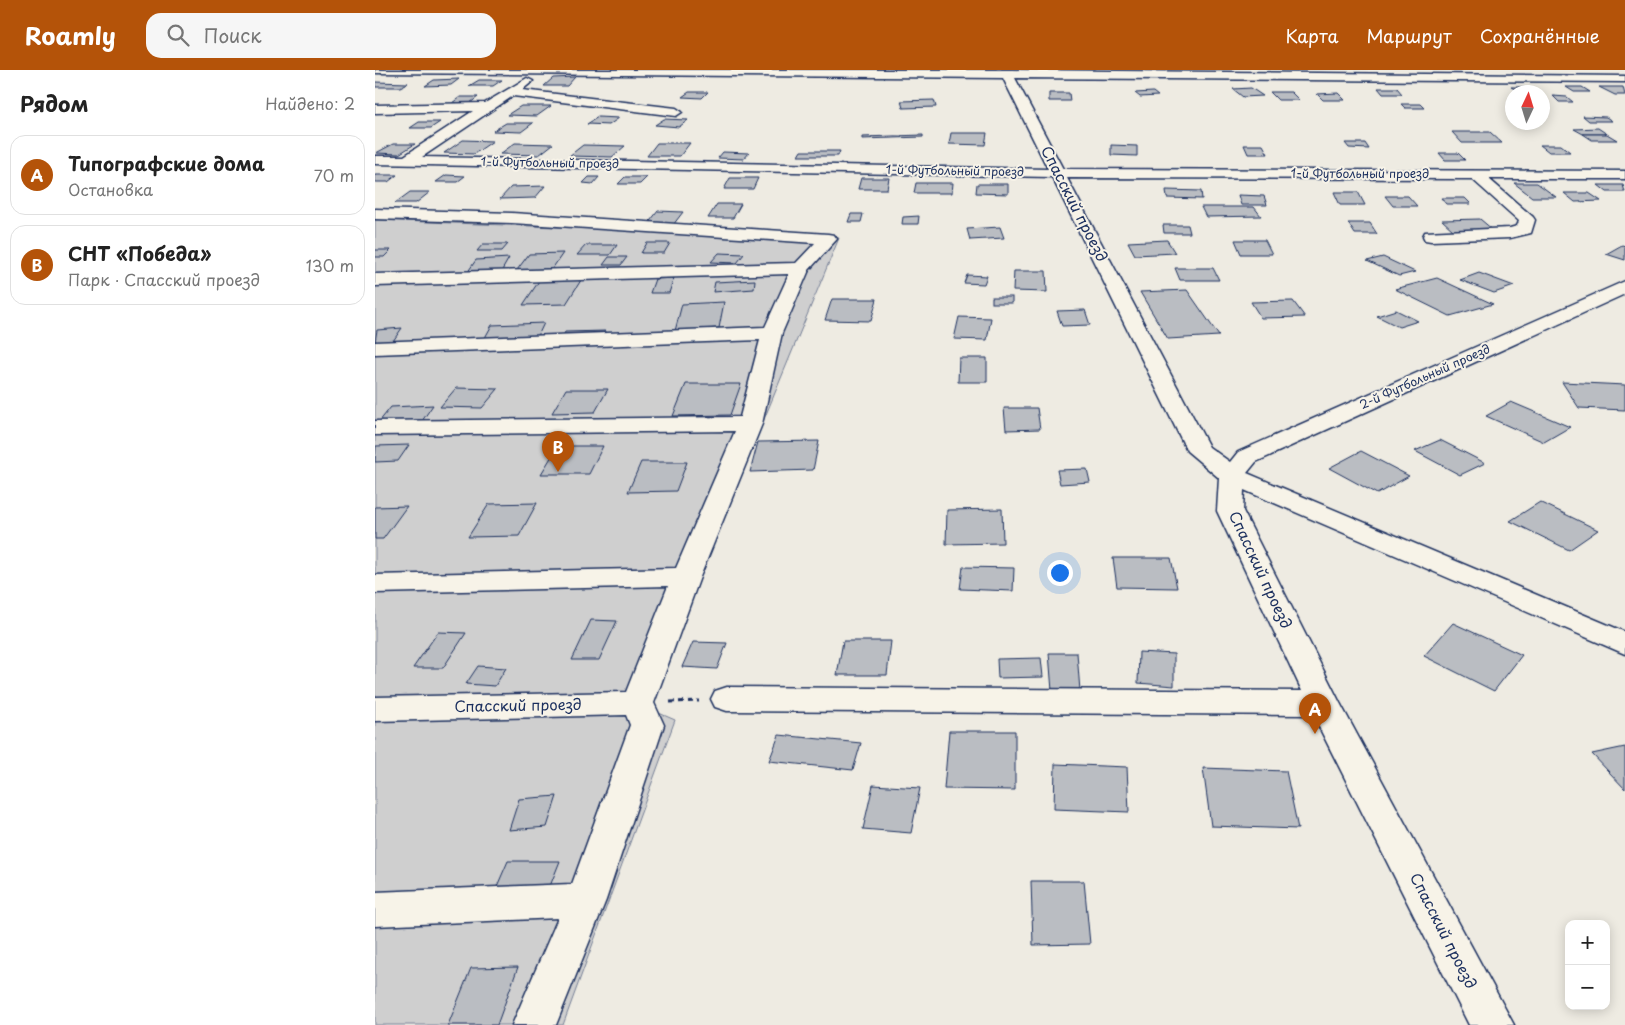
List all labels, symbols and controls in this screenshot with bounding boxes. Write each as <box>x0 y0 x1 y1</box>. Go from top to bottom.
search box <box>146 13 496 58</box>
text: Roamly <box>25 17 116 53</box>
icon: search <box>164 21 192 49</box>
text: Поиск <box>204 21 261 49</box>
text: Карта <box>1286 22 1338 49</box>
text: Маршрут <box>1366 22 1452 49</box>
text: Сохранённые <box>1480 22 1600 49</box>
north arrow <box>1505 85 1550 130</box>
text: Рядом <box>20 87 88 119</box>
text: Найдено: 2 <box>265 91 355 115</box>
street label: Спасский проезд <box>1036 141 1115 265</box>
text: Типографские дома <box>68 149 265 177</box>
street label: 1-й Футбольный проезд <box>481 152 619 172</box>
street label: 1-й Футбольный проезд <box>886 160 1024 180</box>
text: A <box>31 163 43 187</box>
text: 70 m <box>314 163 354 187</box>
street label: 1-й Футбольный проезд <box>1291 164 1429 182</box>
text: Остановка <box>68 177 153 201</box>
text: СНТ «Победа» <box>68 239 211 267</box>
text: B <box>32 253 42 277</box>
text: 130 m <box>306 253 354 277</box>
text: Парк · Спасский проезд <box>68 267 260 291</box>
street label: 2-й Футбольный проезд <box>1356 339 1493 413</box>
pin: B <box>542 431 574 472</box>
street label: Спасский проезд <box>1224 507 1299 632</box>
your location <box>1047 560 1073 586</box>
street label: Спасский проезд <box>454 692 582 717</box>
pin: A <box>1299 693 1331 734</box>
street label: Спасский проезд <box>1405 868 1484 992</box>
map controls <box>1565 920 1610 1010</box>
button: + <box>1565 920 1610 965</box>
button: − <box>1565 965 1610 1010</box>

